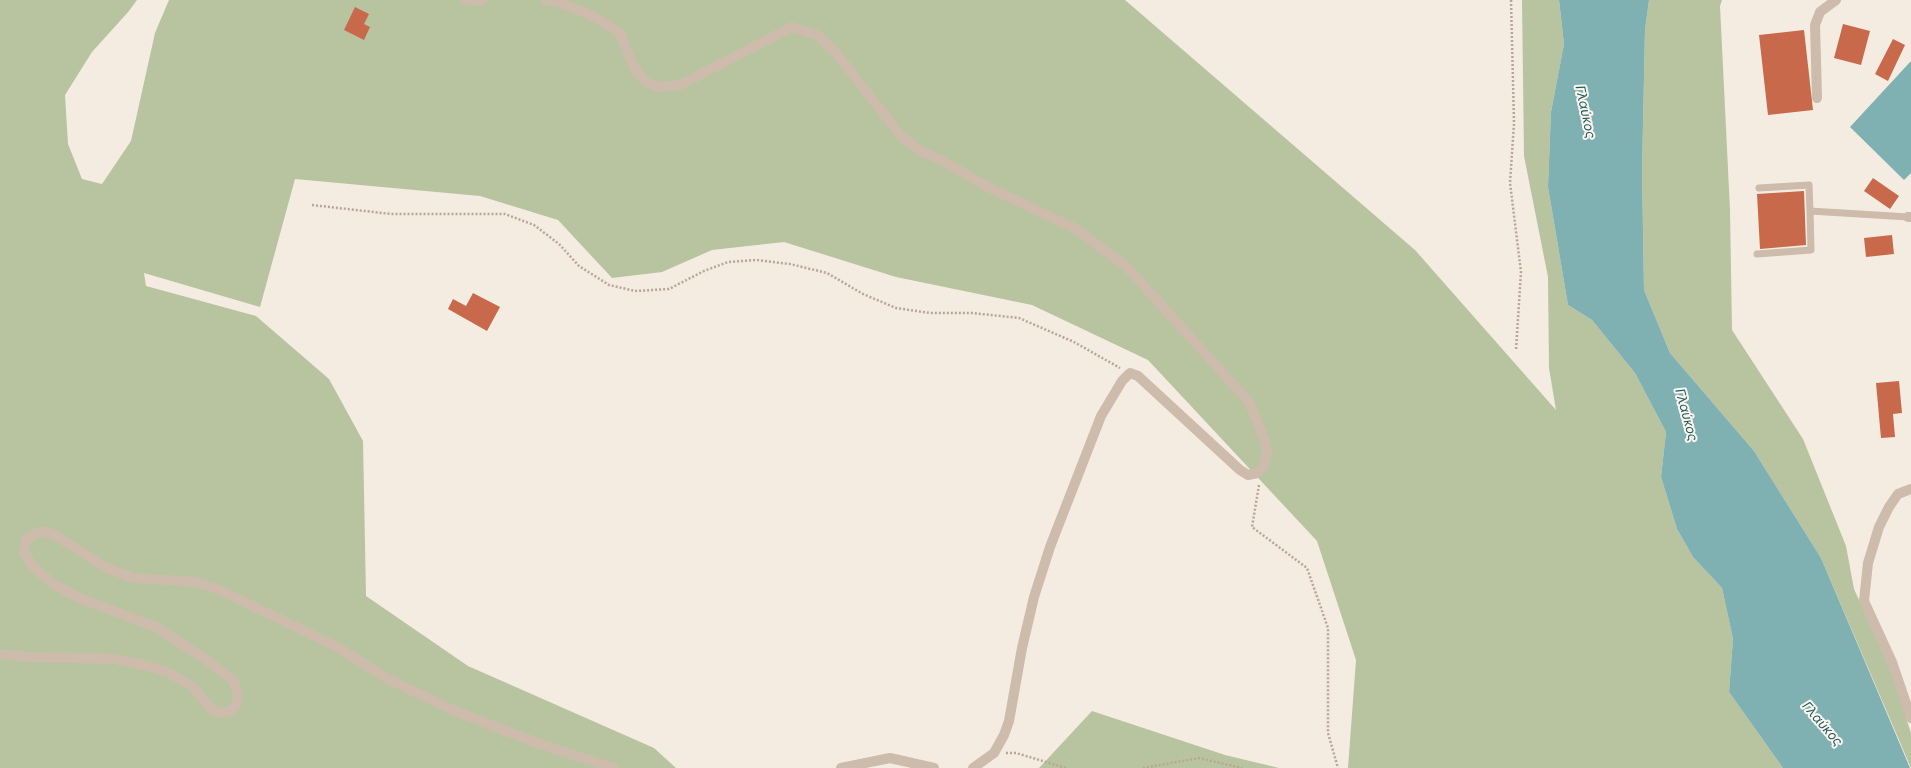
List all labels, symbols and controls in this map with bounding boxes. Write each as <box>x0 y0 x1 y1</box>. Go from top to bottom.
water label: Γλαύκος <box>1572 84 1598 140</box>
water label: Γλαύκος <box>1672 387 1700 443</box>
water label: Γλαύκος <box>1798 699 1846 749</box>

